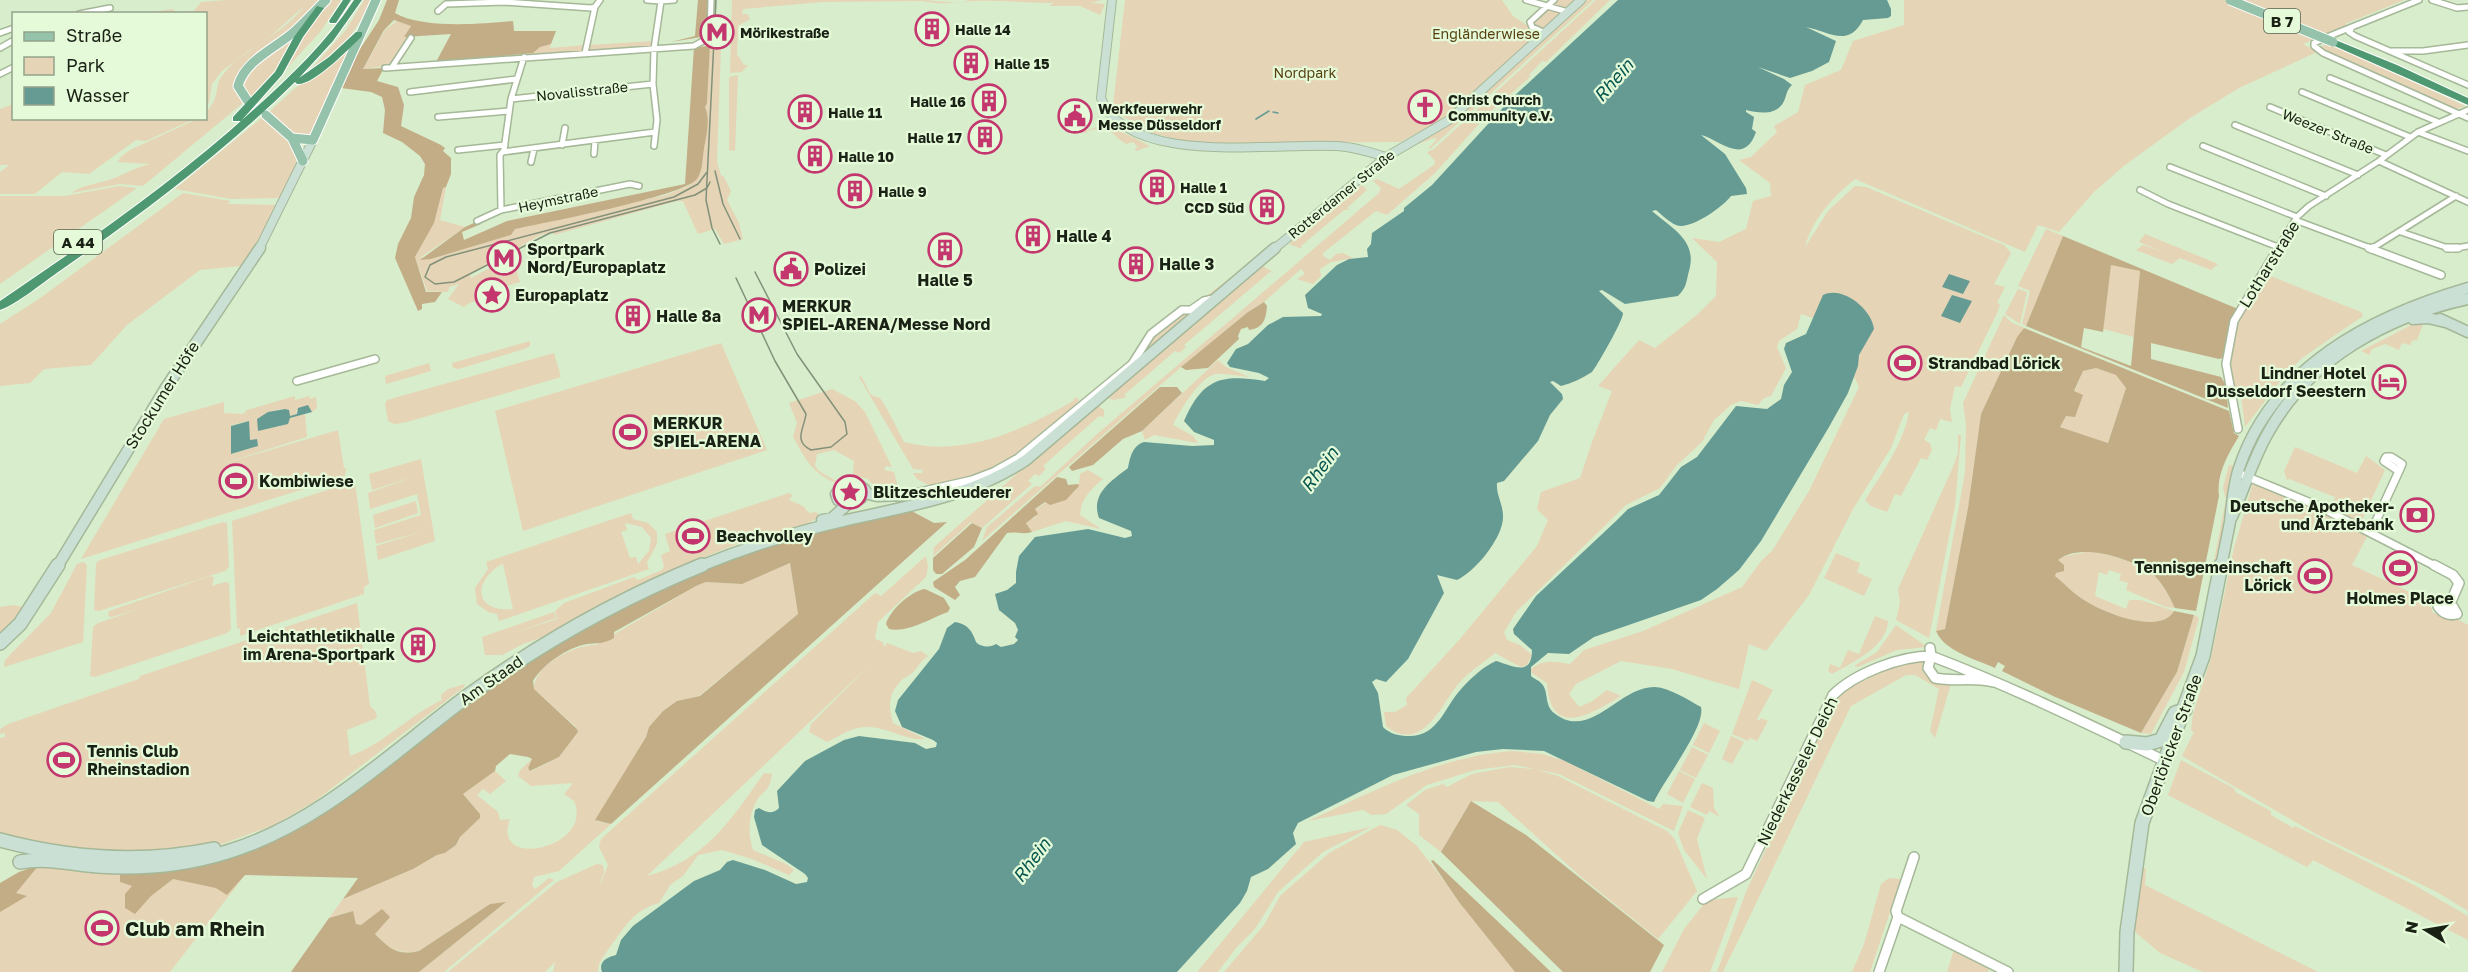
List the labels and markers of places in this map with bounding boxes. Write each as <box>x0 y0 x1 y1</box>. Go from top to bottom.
building icon: Halle 14 <box>914 11 950 47</box>
metro station icon: Mörikestraße <box>699 14 735 50</box>
place label: Halle 14 <box>955 21 1011 38</box>
place label: Mörikestraße <box>740 24 830 41</box>
building icon: Halle 15 <box>953 45 989 81</box>
place label: Halle 15 <box>994 55 1050 72</box>
building icon: Halle 16 <box>971 83 1007 119</box>
church icon: Christ Church Community e.V. <box>1407 89 1443 125</box>
place label: Christ Church Community e.V. <box>1448 91 1553 124</box>
place label: Halle 16 <box>910 93 966 110</box>
building icon: Halle 11 <box>787 94 823 130</box>
public building icon: Werkfeuerwehr Messe Düsseldorf <box>1057 98 1093 134</box>
place label: Werkfeuerwehr Messe Düsseldorf <box>1098 100 1222 133</box>
place label: Halle 11 <box>828 104 882 121</box>
building icon: Halle 17 <box>967 119 1003 155</box>
place label: Halle 17 <box>907 129 962 146</box>
building icon: Halle 10 <box>797 138 833 174</box>
place label: Halle 10 <box>838 148 894 165</box>
building icon: Halle 1 <box>1139 169 1175 205</box>
building icon: Halle 9 <box>837 173 873 209</box>
place label: Halle 1 <box>1180 179 1227 196</box>
place label: Halle 9 <box>878 183 927 200</box>
building icon: CCD Süd <box>1249 189 1285 225</box>
place label: CCD Süd <box>1184 199 1244 216</box>
building icon: Halle 4 <box>1015 218 1051 254</box>
place label: Halle 4 <box>1056 226 1112 246</box>
building icon: Halle 5 <box>927 232 963 268</box>
place label: Sportpark Nord/Europaplatz <box>527 239 666 277</box>
metro station icon: Sportpark Nord/Europaplatz <box>486 240 522 276</box>
building icon: Halle 3 <box>1118 246 1154 282</box>
public building icon: Polizei <box>773 251 809 287</box>
place label: Halle 3 <box>1159 254 1215 274</box>
place label: Polizei <box>814 259 866 279</box>
place label: Halle 5 <box>917 270 973 290</box>
place icon: Europaplatz <box>474 277 510 313</box>
place label: Europaplatz <box>515 285 609 305</box>
place label: MERKUR SPIEL-ARENA/Messe Nord <box>782 296 991 334</box>
metro station icon: MERKUR SPIEL-ARENA/Messe Nord <box>741 297 777 333</box>
building icon: Halle 8a <box>615 298 651 334</box>
place label: Halle 8a <box>656 306 721 326</box>
sports icon: Strandbad Lörick <box>1887 345 1923 381</box>
place label: Strandbad Lörick <box>1928 353 2061 373</box>
place label: Lindner Hotel Dusseldorf Seestern <box>2206 363 2367 401</box>
hotel icon: Lindner Hotel Dusseldorf Seestern <box>2371 364 2407 400</box>
place label: MERKUR SPIEL-ARENA <box>653 413 762 451</box>
sports icon: MERKUR SPIEL-ARENA <box>612 414 648 450</box>
sports icon: Kombiwiese <box>218 463 254 499</box>
place label: Kombiwiese <box>259 471 354 491</box>
place icon: Blitzeschleuderer <box>832 474 868 510</box>
place label: Blitzeschleuderer <box>873 482 1011 502</box>
place label: Deutsche Apotheker- und Ärztebank <box>2230 496 2395 534</box>
bank icon: Deutsche Apotheker- und Ärztebank <box>2399 497 2435 533</box>
sports icon: Beachvolley <box>675 518 711 554</box>
place label: Beachvolley <box>716 526 813 546</box>
sports icon: Holmes Place <box>2382 550 2418 586</box>
place label: Tennisgemeinschaft Lörick <box>2134 557 2293 595</box>
sports icon: Tennisgemeinschaft Lörick <box>2297 558 2333 594</box>
place label: Holmes Place <box>2346 588 2454 608</box>
place label: Leichtathletikhalle im Arena-Sportpark <box>243 626 396 664</box>
building icon: Leichtathletikhalle im Arena-Sportpark <box>400 627 436 663</box>
place label: Tennis Club Rheinstadion <box>87 741 189 779</box>
sports icon: Tennis Club Rheinstadion <box>46 742 82 778</box>
sports icon: Club am Rhein <box>84 910 120 946</box>
place label: Club am Rhein <box>125 916 265 940</box>

